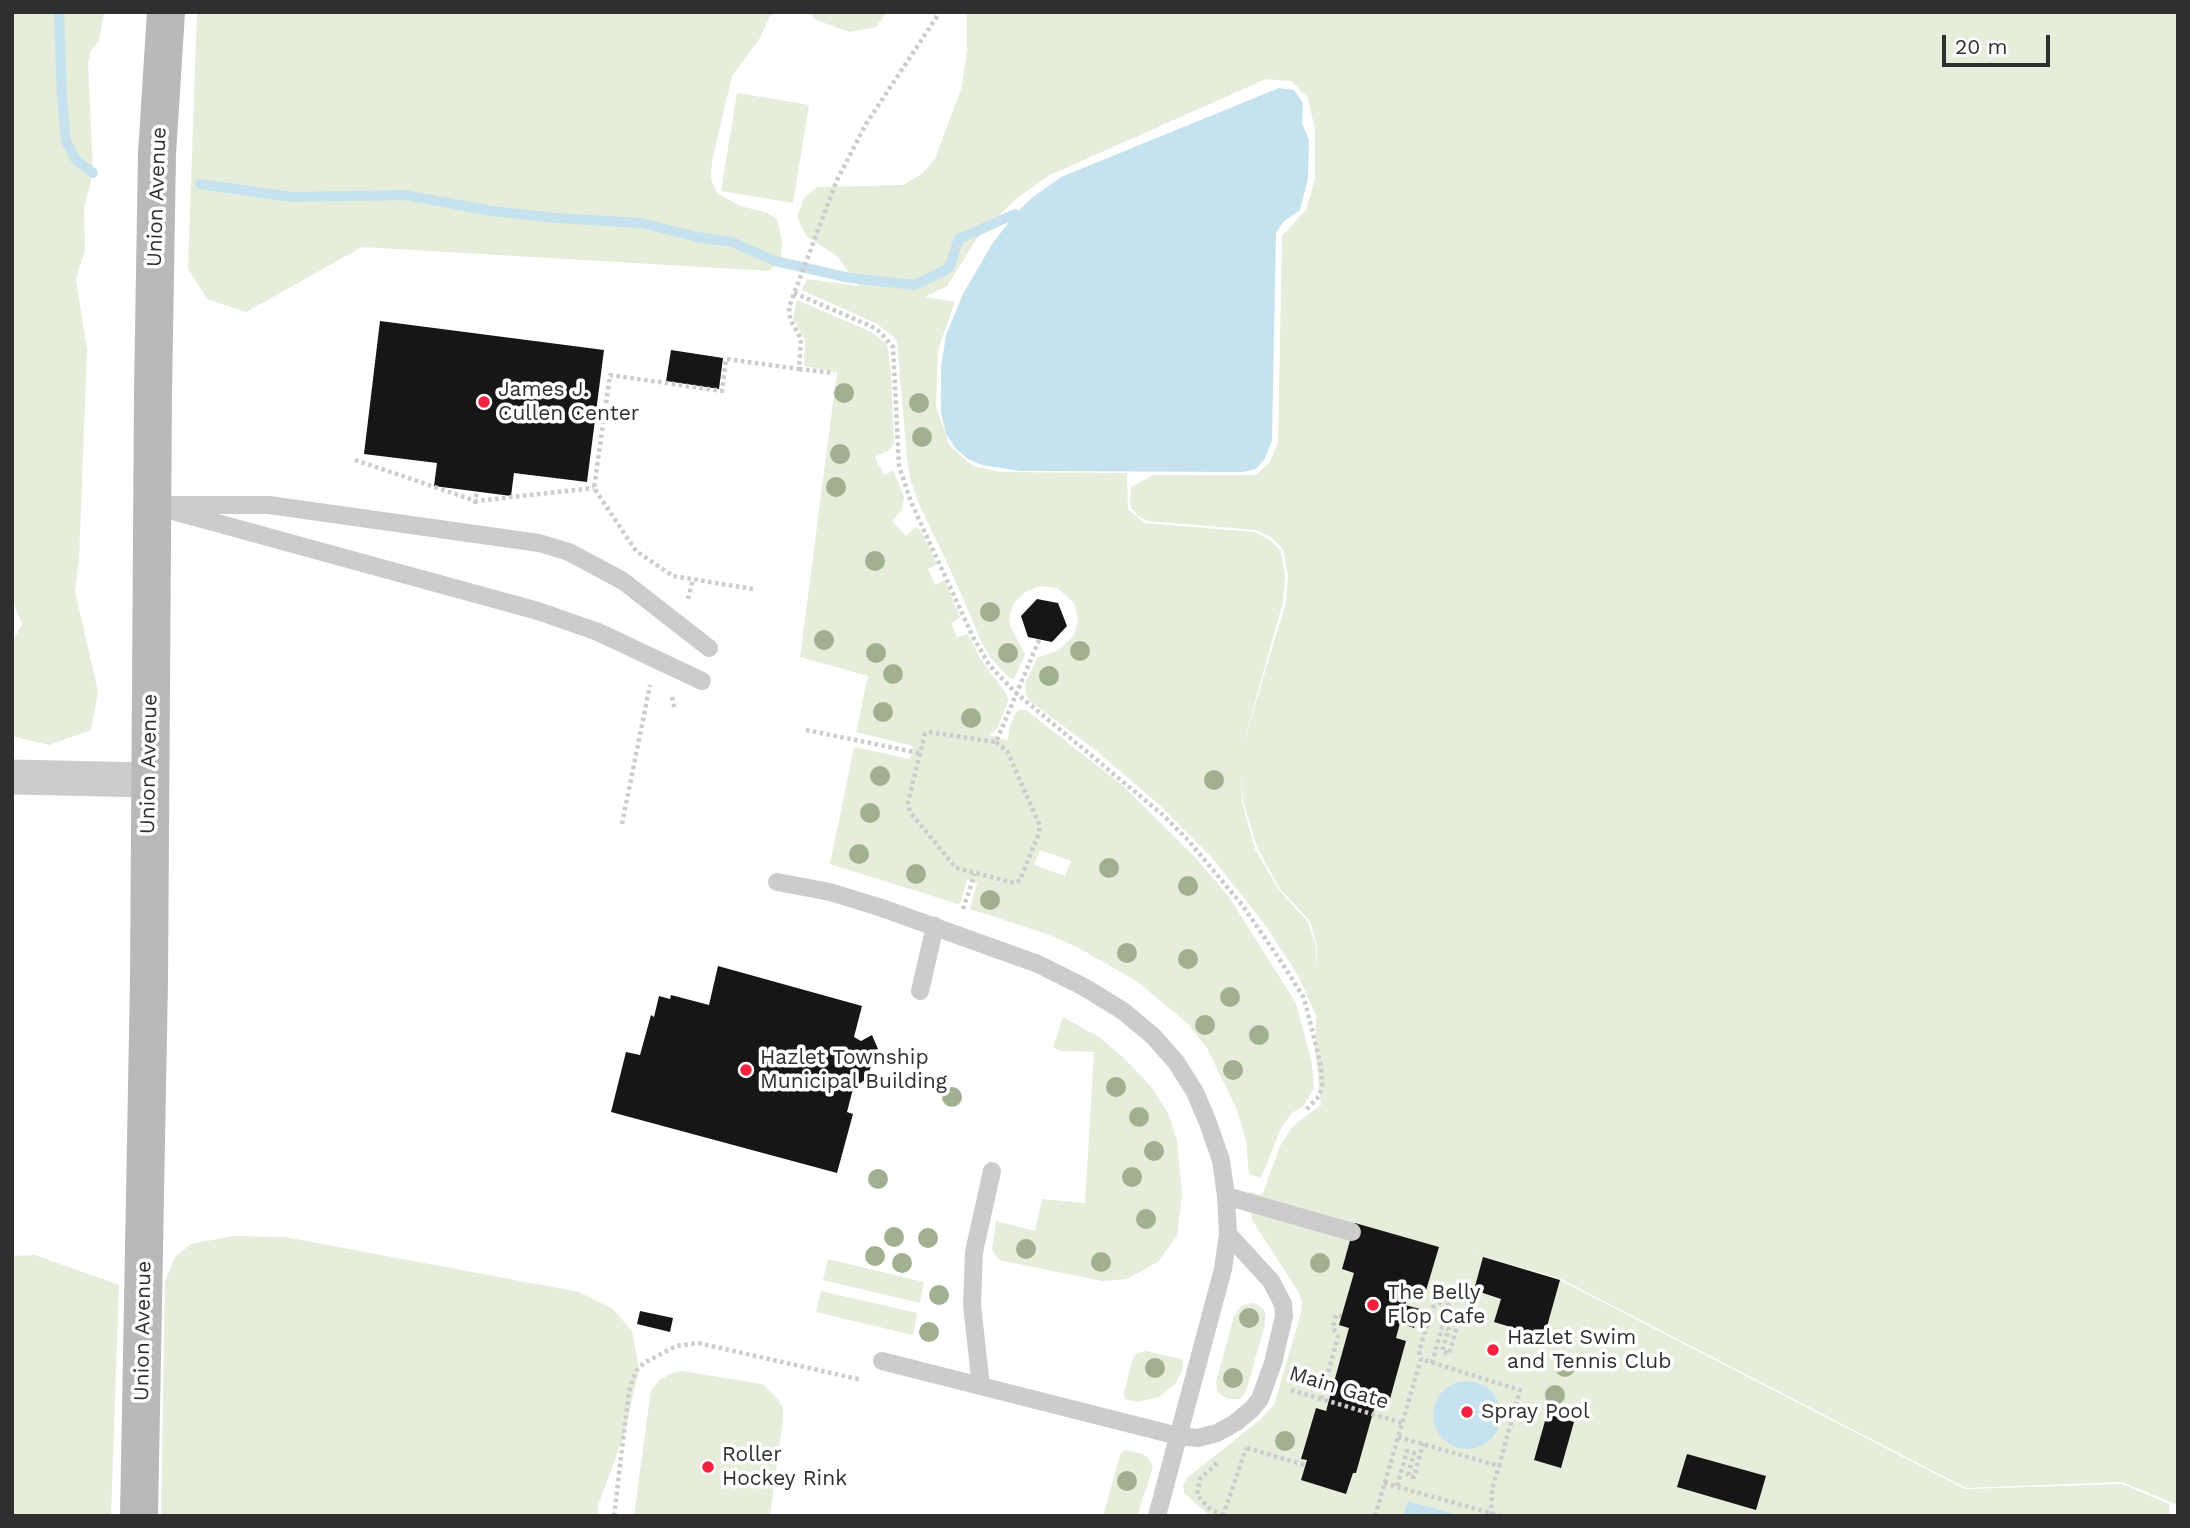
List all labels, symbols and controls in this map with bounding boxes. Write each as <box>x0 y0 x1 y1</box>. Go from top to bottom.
scale bar <box>1945 21 2054 65</box>
text: 20 m <box>1955 34 2007 59</box>
street label: Union Avenue <box>142 126 172 268</box>
place label: James J. Cullen Center <box>498 377 639 427</box>
marker: James J. Cullen Center <box>476 394 492 410</box>
street label: Union Avenue <box>135 694 163 834</box>
place label: Hazlet Township Municipal Building <box>760 1045 947 1095</box>
marker: Hazlet Township Municipal Building <box>738 1062 754 1078</box>
street label: Union Avenue <box>129 1261 157 1401</box>
place label: The Belly Flop Cafe <box>1387 1280 1485 1330</box>
marker: The Belly Flop Cafe <box>1365 1297 1381 1313</box>
place label: Hazlet Swim and Tennis Club <box>1507 1325 1671 1375</box>
marker: Hazlet Swim and Tennis Club <box>1485 1342 1501 1358</box>
street label: Main Gate <box>1286 1361 1392 1415</box>
place label: Spray Pool <box>1481 1399 1589 1425</box>
marker: Spray Pool <box>1459 1404 1475 1420</box>
place label: Roller Hockey Rink <box>722 1442 847 1492</box>
marker: Roller Hockey Rink <box>700 1459 716 1475</box>

